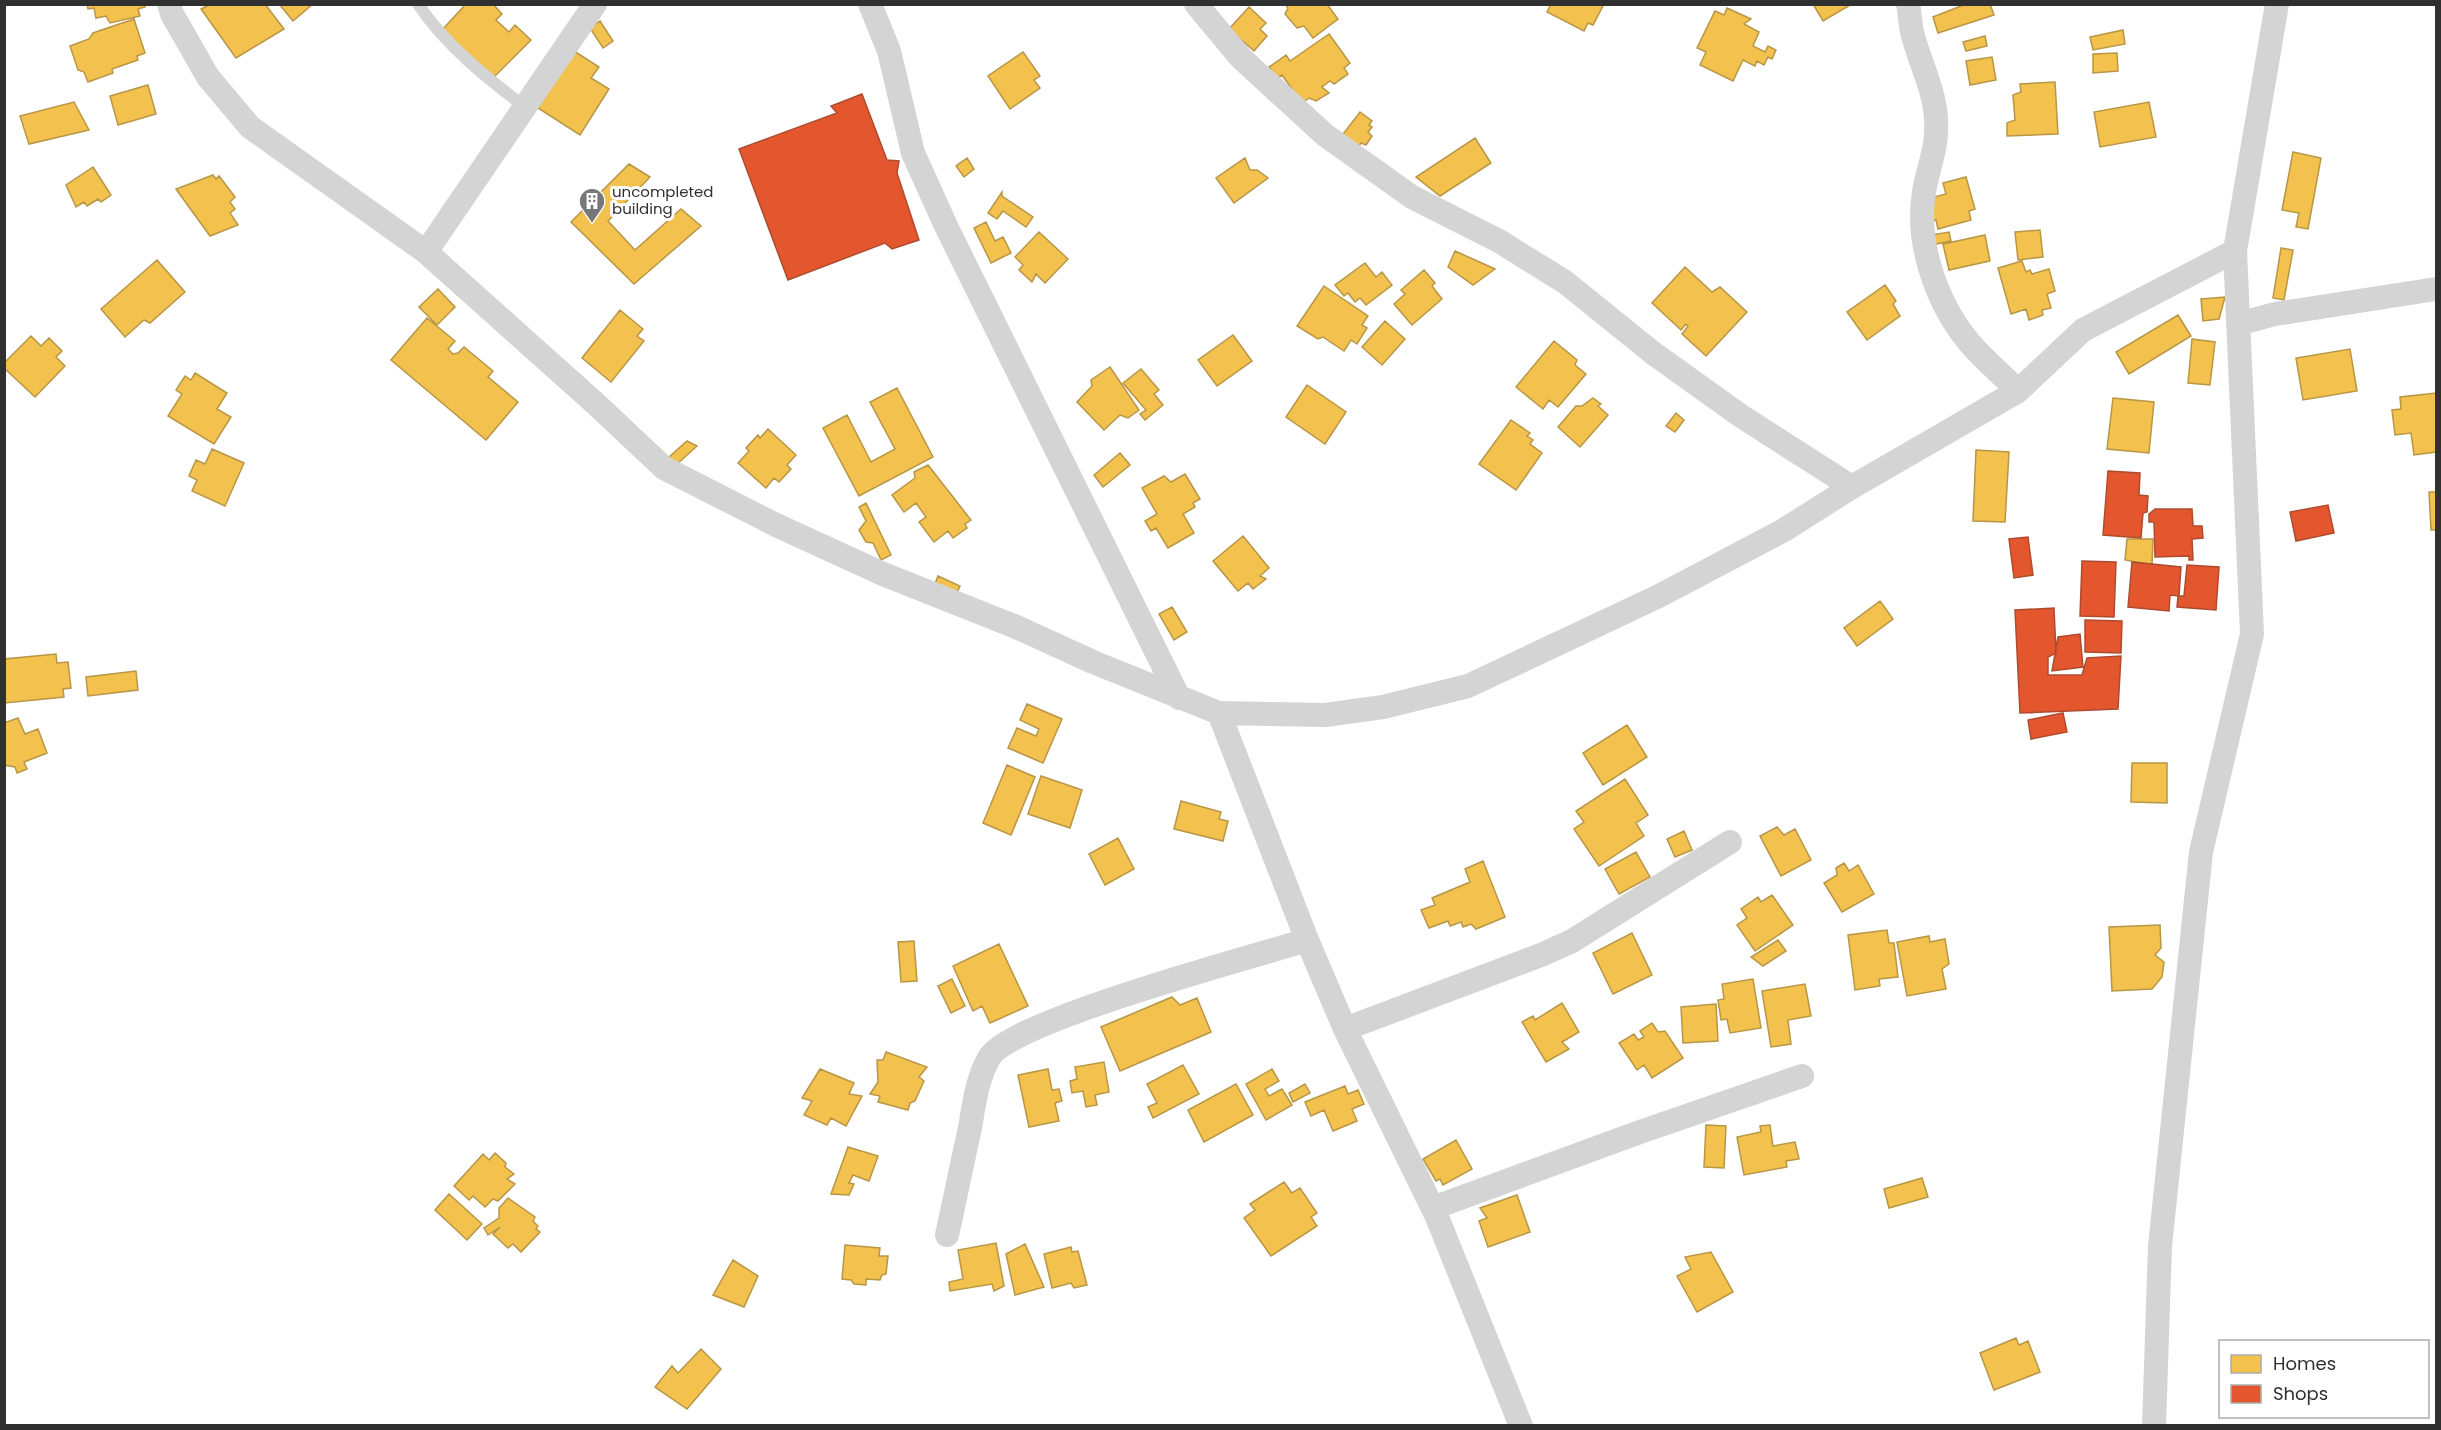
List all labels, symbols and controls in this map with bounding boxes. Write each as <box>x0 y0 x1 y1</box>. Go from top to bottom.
place label: uncompleted building <box>612 181 713 219</box>
building icon: uncompleted building <box>577 186 607 224</box>
legend <box>2219 1340 2429 1418</box>
text: Homes <box>2273 1351 2336 1376</box>
text: Shops <box>2273 1381 2328 1406</box>

